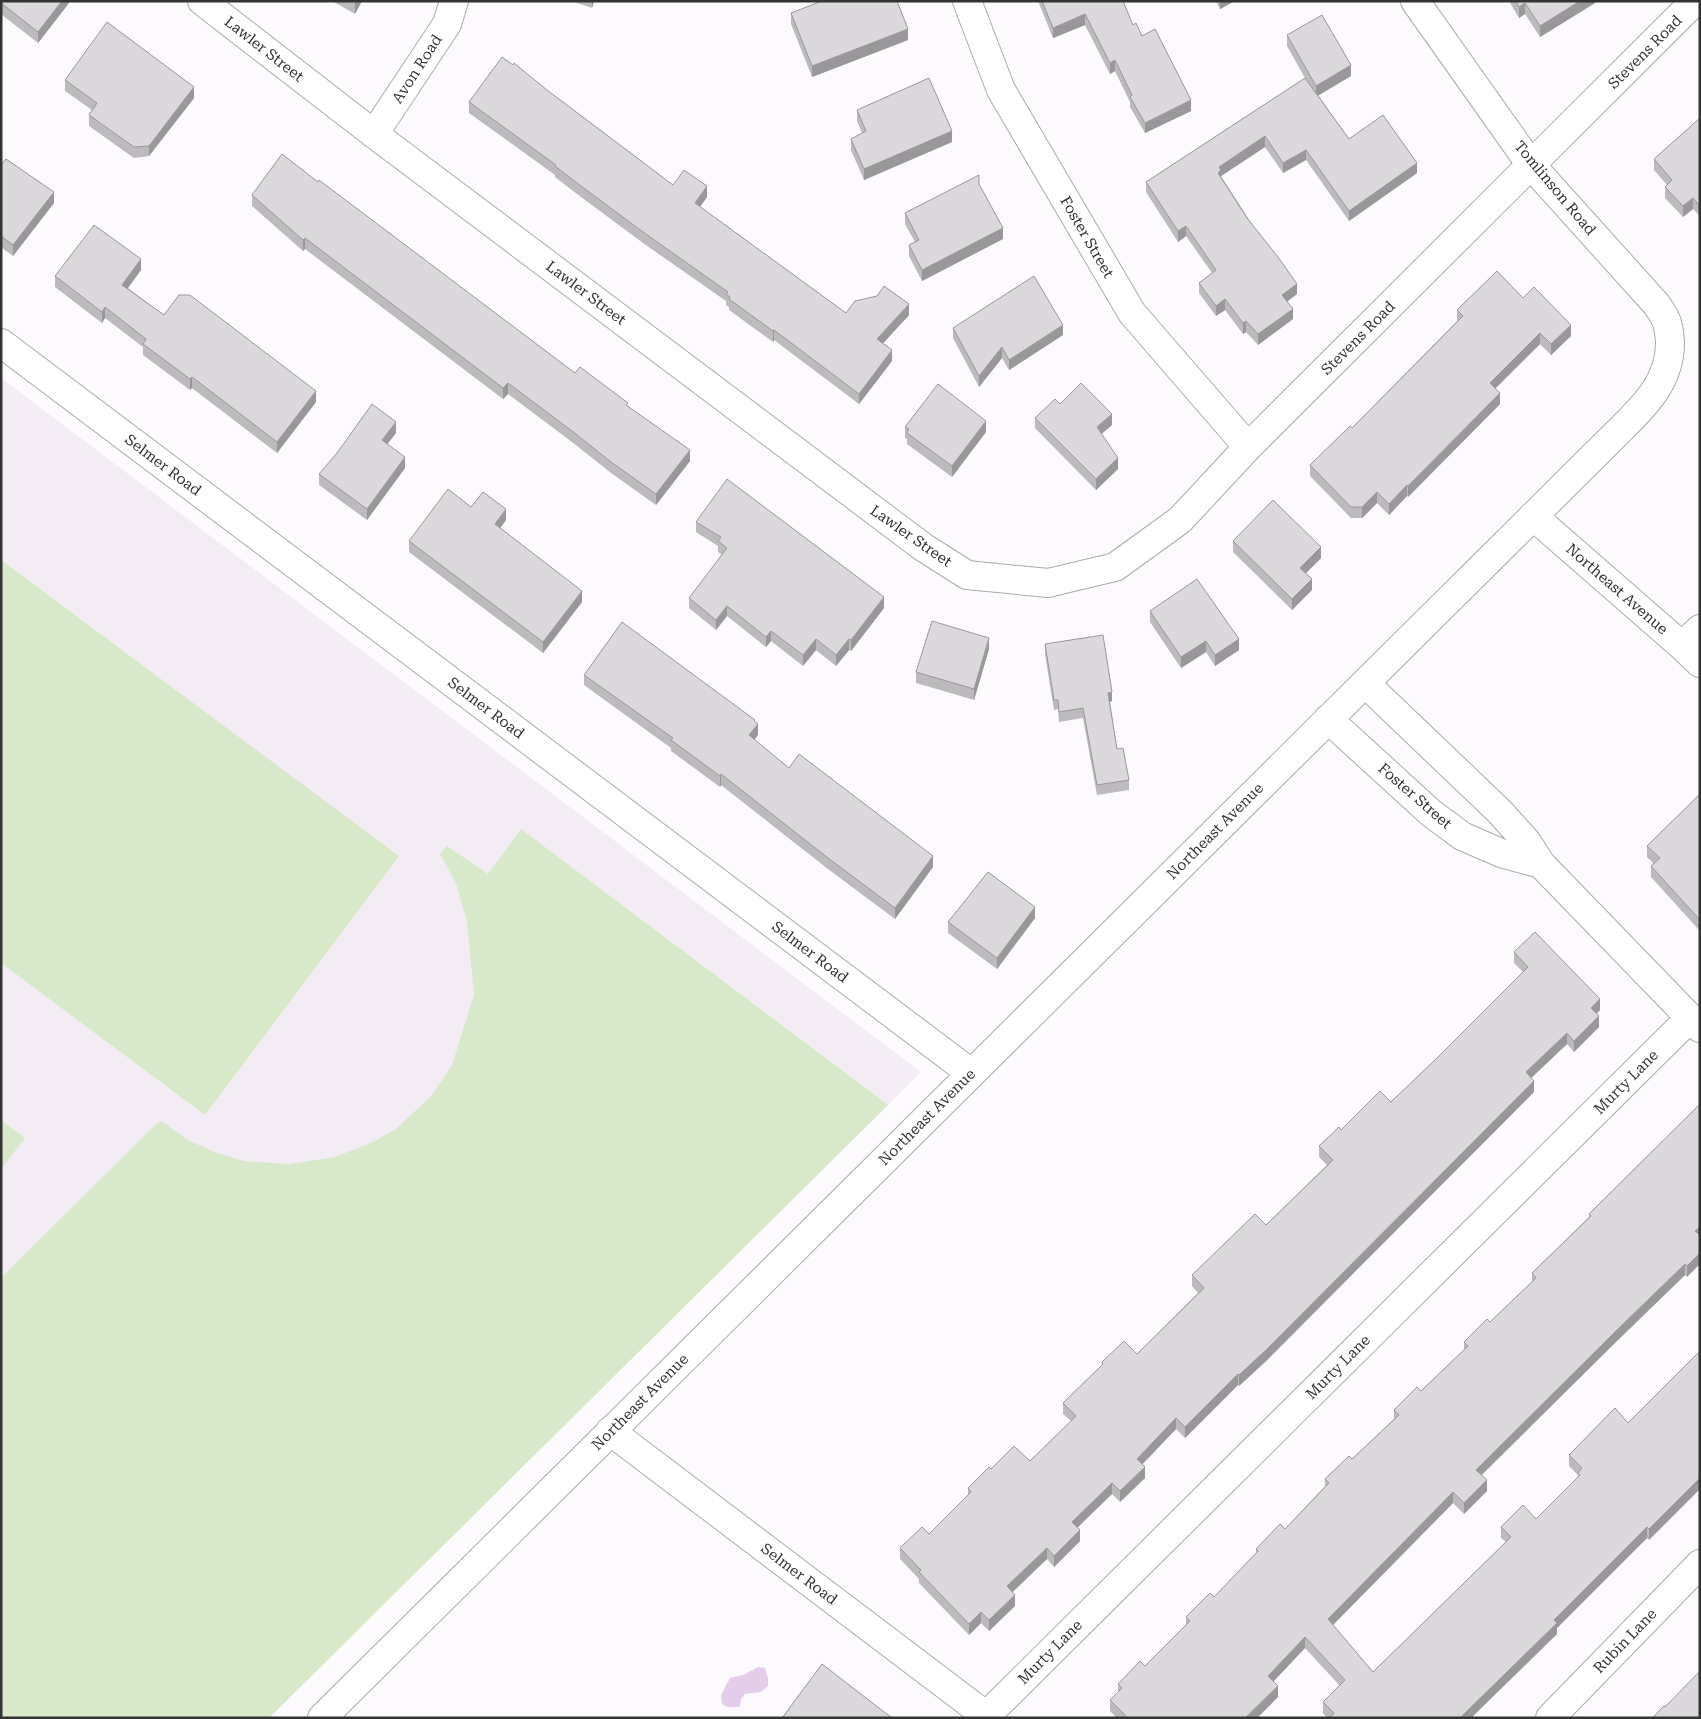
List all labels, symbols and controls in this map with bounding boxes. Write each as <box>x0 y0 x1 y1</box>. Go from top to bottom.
street label: Stevens Road <box>1604 11 1686 93</box>
street label: Lawler Street <box>221 13 307 86</box>
street label: Avon Road <box>388 31 446 107</box>
street label: Tomlinson Road <box>1510 137 1600 239</box>
street label: Foster Street <box>1056 193 1118 281</box>
street label: Lawler Street <box>542 257 630 329</box>
street label: Stevens Road <box>1317 297 1399 379</box>
street label: Selmer Road <box>121 430 205 500</box>
street label: Lawler Street <box>867 501 956 571</box>
street label: Northeast Avenue <box>1562 540 1672 638</box>
street label: Selmer Road <box>444 673 528 743</box>
street label: Foster Street <box>1375 759 1456 833</box>
street label: Northeast Avenue <box>1163 779 1267 883</box>
street label: Selmer Road <box>768 917 852 987</box>
street label: Murty Lane <box>1590 1046 1662 1118</box>
street label: Northeast Avenue <box>875 1065 979 1169</box>
street label: Murty Lane <box>1302 1331 1374 1403</box>
street label: Northeast Avenue <box>588 1350 692 1454</box>
street label: Selmer Road <box>757 1539 841 1609</box>
street label: Rubin Lane <box>1590 1605 1660 1677</box>
street label: Murty Lane <box>1014 1616 1086 1688</box>

